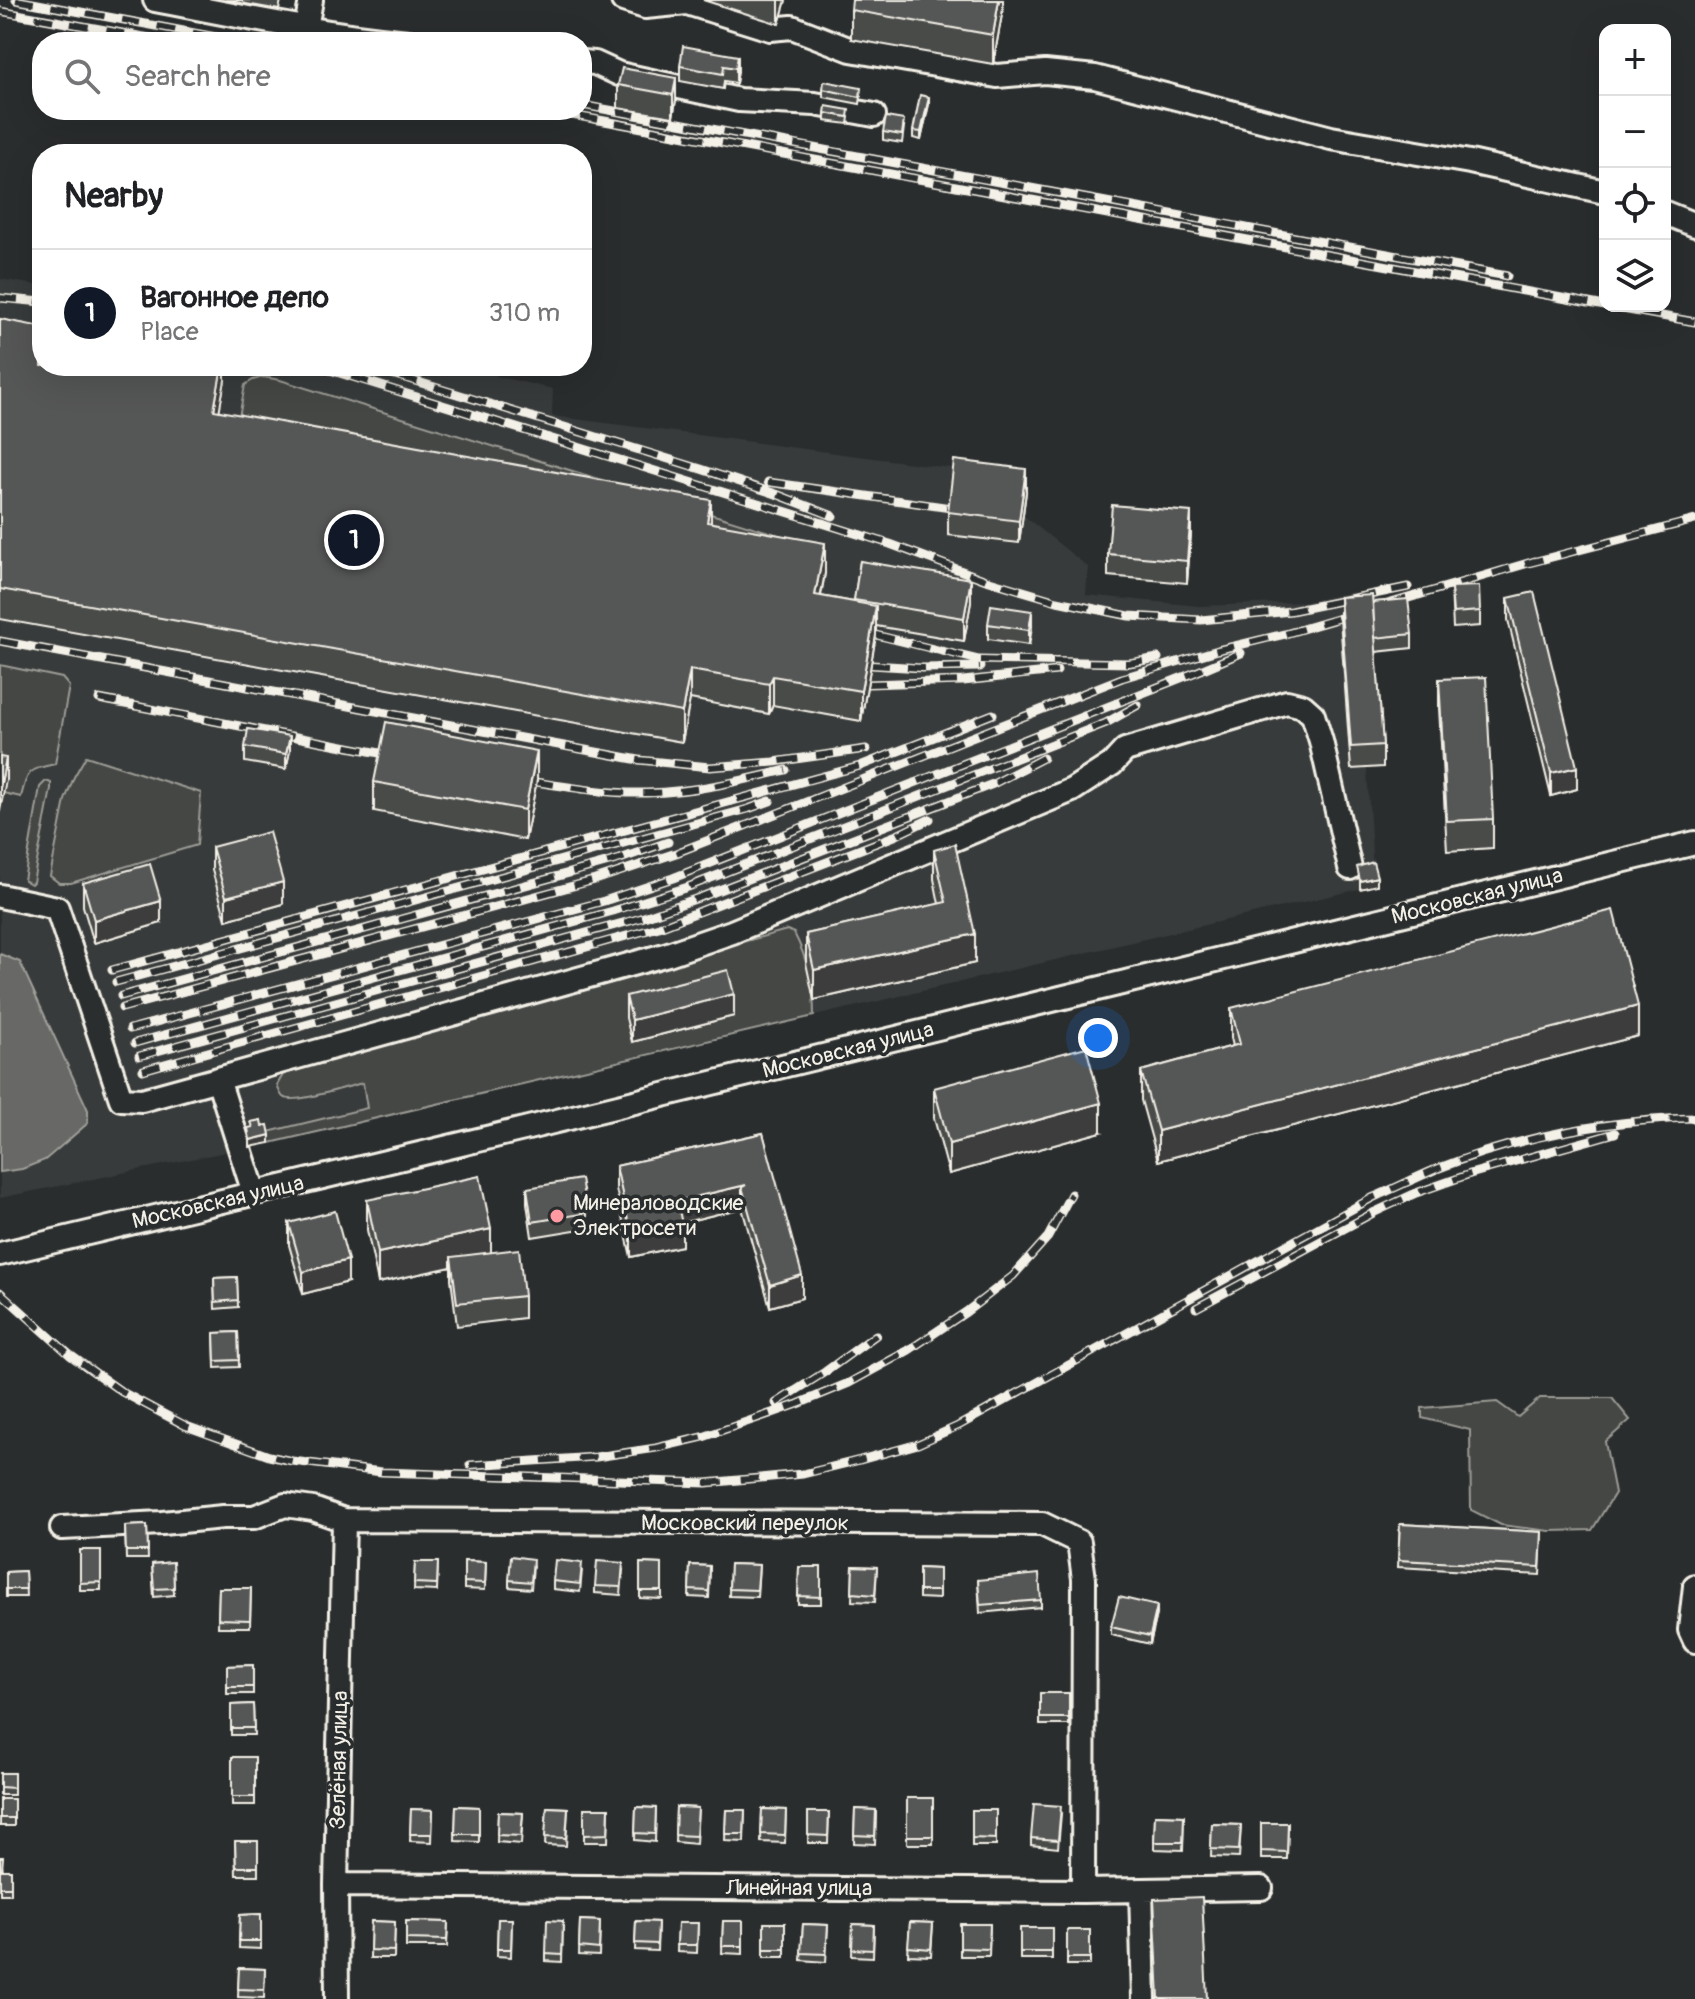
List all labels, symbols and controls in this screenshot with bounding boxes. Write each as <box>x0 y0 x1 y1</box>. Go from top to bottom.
map controls <box>1599 24 1671 312</box>
button: + <box>1599 24 1671 96</box>
search box <box>32 32 592 120</box>
icon: search <box>60 54 104 98</box>
text: Search here <box>124 58 271 95</box>
button: − <box>1599 96 1671 168</box>
button: locate <box>1599 168 1671 240</box>
text: Nearby <box>64 175 163 218</box>
button: layers <box>1599 240 1671 312</box>
text: Вагонное депо <box>140 279 329 316</box>
text: 1 <box>85 297 95 329</box>
text: 310 m <box>489 297 560 329</box>
text: Place <box>140 316 199 348</box>
pin: 1 <box>328 510 380 570</box>
street label: Московская улица <box>1388 861 1566 931</box>
street label: Московская улица <box>759 1015 937 1085</box>
your location <box>1078 1018 1118 1058</box>
street label: Московская улица <box>129 1169 307 1235</box>
place label: Минераловодские Электросети <box>573 1189 744 1242</box>
marker: Минераловодские Электросети <box>548 1207 566 1225</box>
street label: Московский переулок <box>641 1509 849 1537</box>
street label: Зелёная улица <box>324 1690 354 1830</box>
street label: Линейная улица <box>725 1874 872 1902</box>

